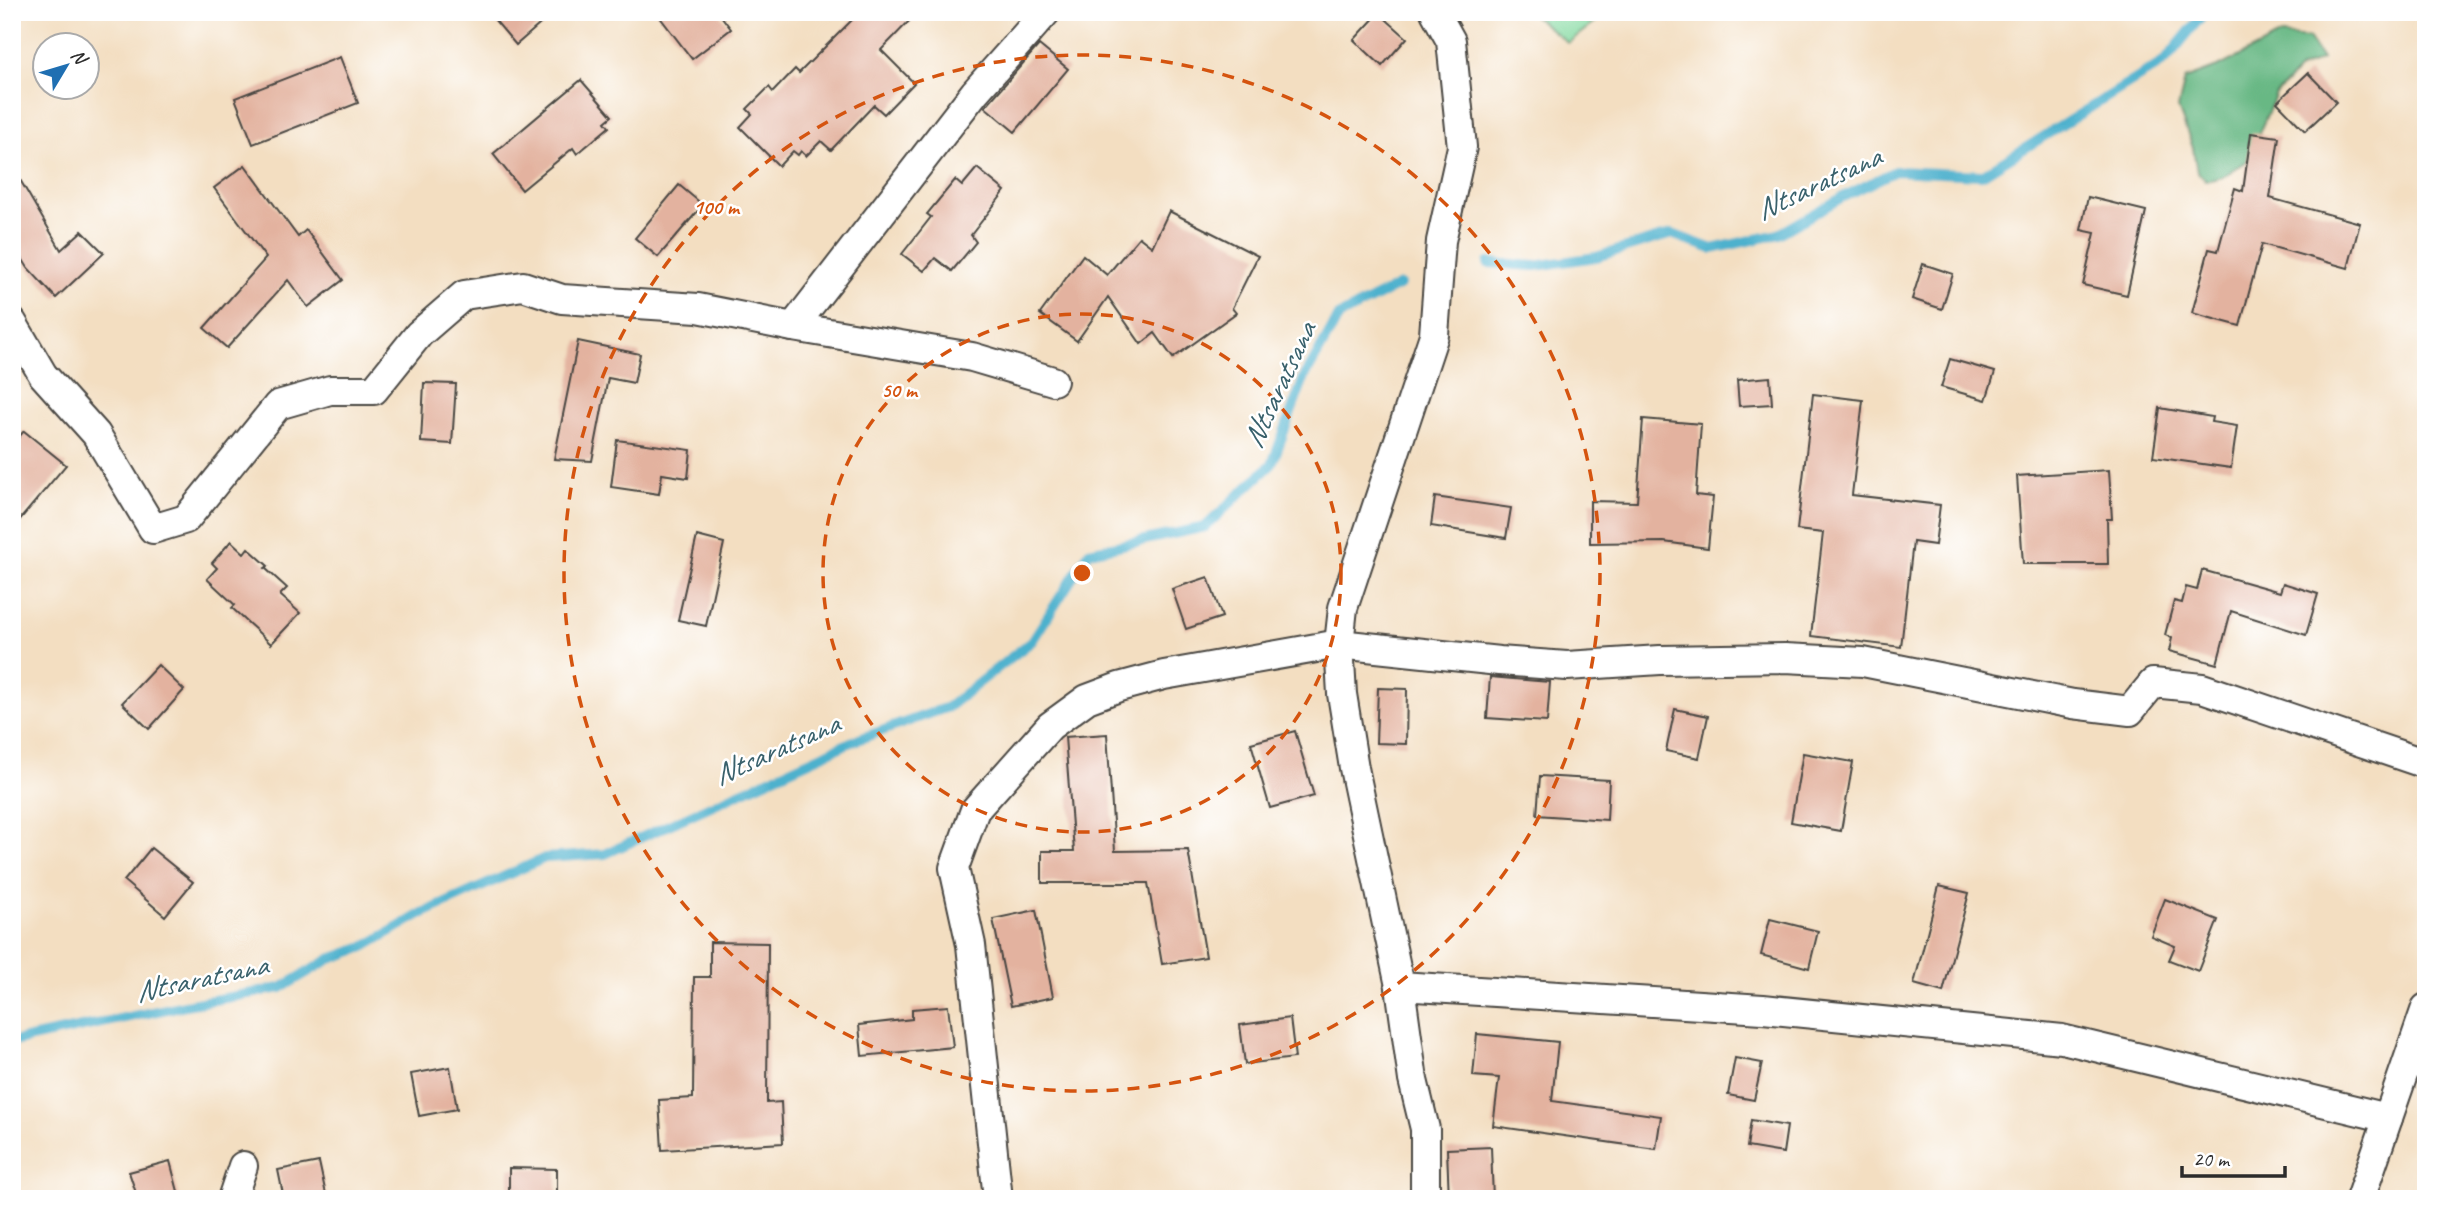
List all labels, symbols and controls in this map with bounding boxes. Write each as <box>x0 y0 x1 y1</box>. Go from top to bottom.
north arrow <box>32 32 102 102</box>
text: N <box>66 44 94 71</box>
water label: Ntsaratsana <box>1749 136 1889 228</box>
text: 100 m <box>693 194 741 220</box>
water label: Ntsaratsana <box>1234 314 1326 454</box>
text: 50 m <box>881 377 919 403</box>
centre of rings <box>1070 561 1094 585</box>
water label: Ntsaratsana <box>707 703 847 794</box>
water label: Ntsaratsana <box>132 945 273 1010</box>
scale bar <box>2182 1134 2286 1178</box>
text: 20 m <box>2193 1146 2231 1172</box>

